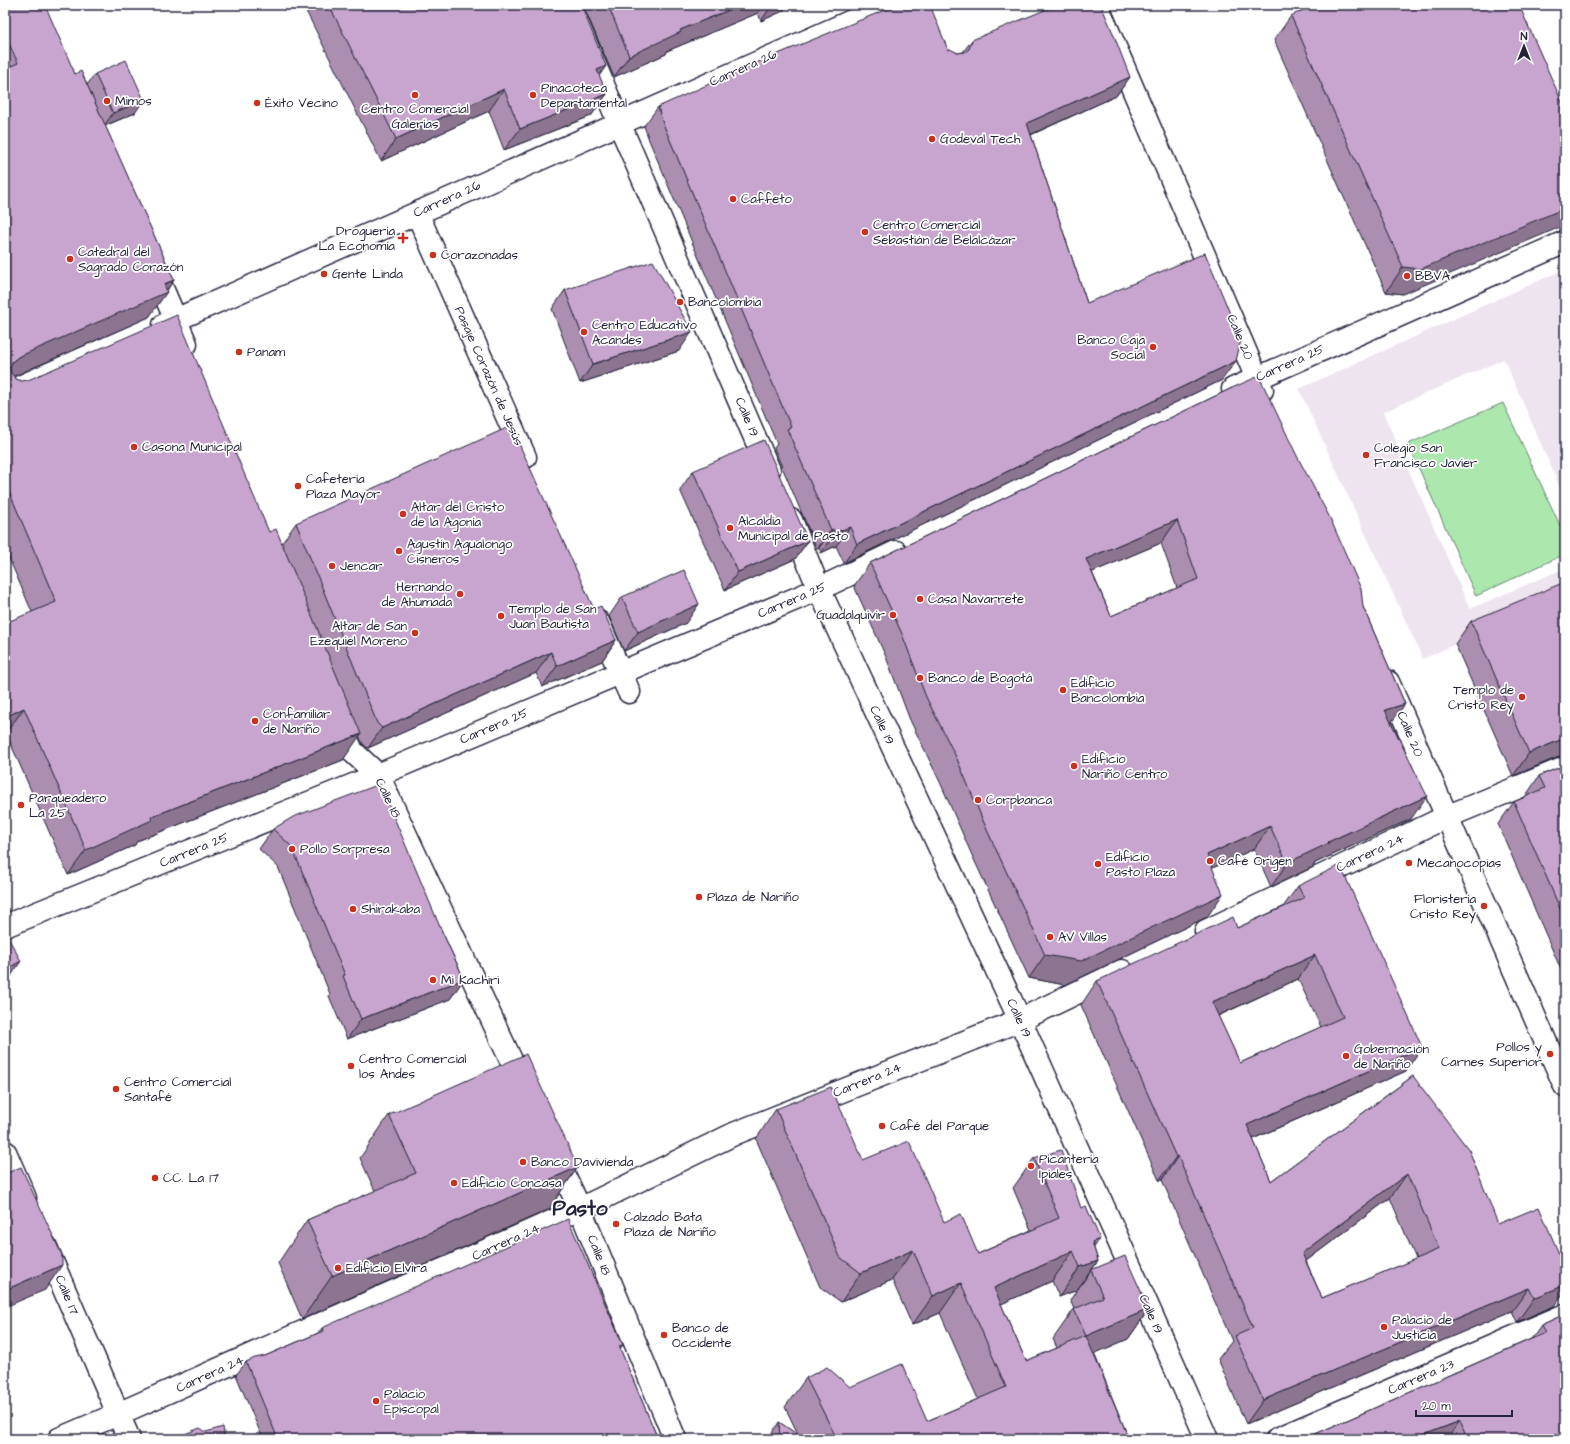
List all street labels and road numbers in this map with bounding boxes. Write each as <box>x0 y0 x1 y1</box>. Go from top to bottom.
street label: Carrera 26 <box>707 45 779 91</box>
street label: Carrera 26 <box>411 176 483 222</box>
street label: Pasaje Corazón de Jesús <box>450 303 528 449</box>
street label: Calle 20 <box>1222 311 1258 363</box>
street label: Carrera 25 <box>1253 340 1327 386</box>
street label: Calle 19 <box>731 395 763 439</box>
street label: Carrera 25 <box>755 577 829 623</box>
street label: Carrera 25 <box>457 703 531 749</box>
street label: Calle 19 <box>865 703 899 747</box>
street label: Calle 20 <box>1392 708 1428 760</box>
street label: Calle 18 <box>371 775 406 821</box>
street label: Carrera 25 <box>157 828 231 872</box>
street label: Carrera 24 <box>1333 829 1407 876</box>
street label: Calle 19 <box>1002 996 1036 1040</box>
street label: Carrera 24 <box>830 1058 904 1102</box>
street label: Carrera 24 <box>469 1219 543 1265</box>
street label: Calle 18 <box>583 1232 615 1278</box>
street label: Calle 17 <box>51 1272 83 1318</box>
street label: Calle 19 <box>1134 1292 1168 1336</box>
street label: Carrera 24 <box>173 1351 247 1397</box>
street label: Carrera 23 <box>1385 1355 1457 1399</box>

